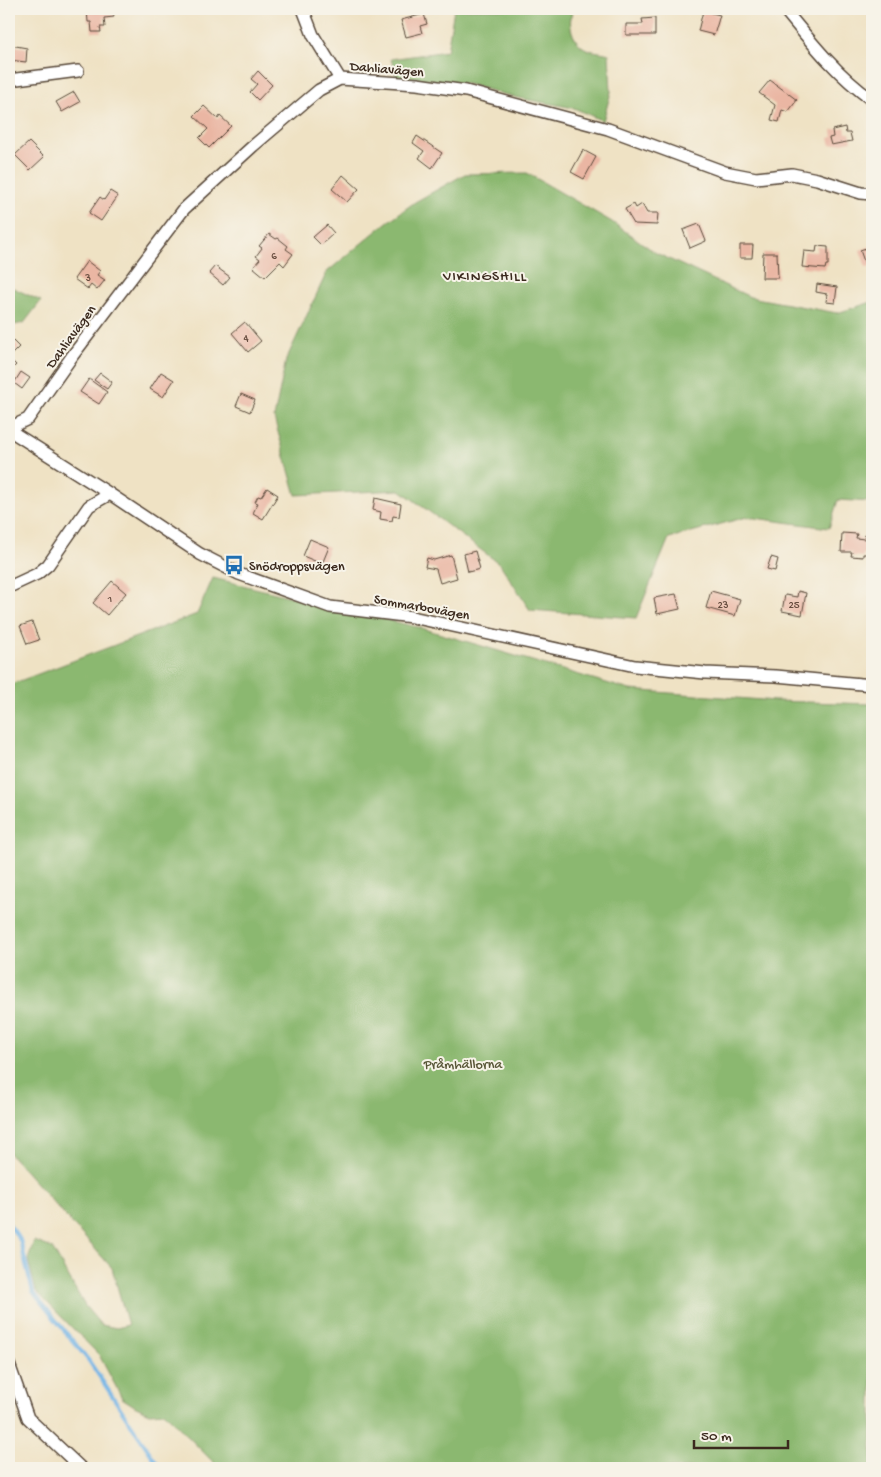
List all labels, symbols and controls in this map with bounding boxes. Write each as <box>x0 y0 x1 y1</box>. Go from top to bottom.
street label: Dahliavägen <box>348 59 425 82</box>
house number: 6 <box>271 251 277 263</box>
district label: VIKINGSHILL <box>442 268 527 286</box>
house number: 3 <box>84 273 91 285</box>
street label: Dahliavägen <box>43 302 101 373</box>
house number: 4 <box>243 333 249 345</box>
bus stop icon: Snödroppsvägen <box>223 554 245 576</box>
place label: Snödroppsvägen <box>249 559 345 576</box>
street label: Sommarbovägen <box>372 592 471 625</box>
house number: 1 <box>107 594 112 606</box>
house number: 23 <box>717 600 729 612</box>
house number: 25 <box>788 600 800 612</box>
park label: Pråmhällorna <box>423 1057 503 1074</box>
scale bar <box>694 1417 787 1449</box>
text: 50 m <box>701 1428 732 1446</box>

